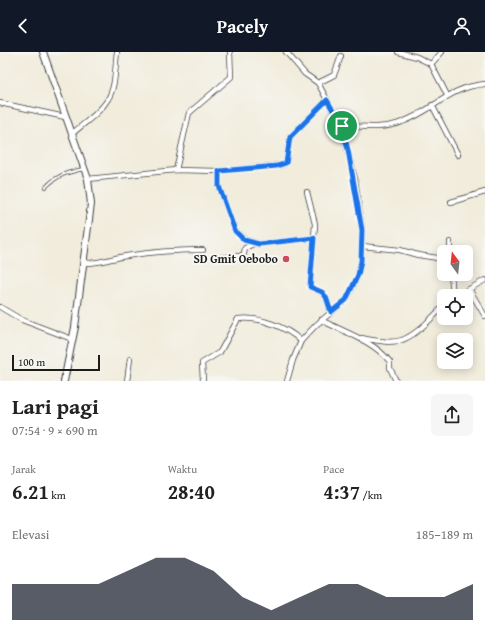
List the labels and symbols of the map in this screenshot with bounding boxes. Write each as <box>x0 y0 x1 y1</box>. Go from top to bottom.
pin <box>325 109 359 143</box>
north arrow <box>437 245 473 281</box>
place label: SD Gmit Oebobo <box>193 250 279 267</box>
marker: SD Gmit Oebobo <box>281 254 291 264</box>
scale bar <box>12 353 100 372</box>

